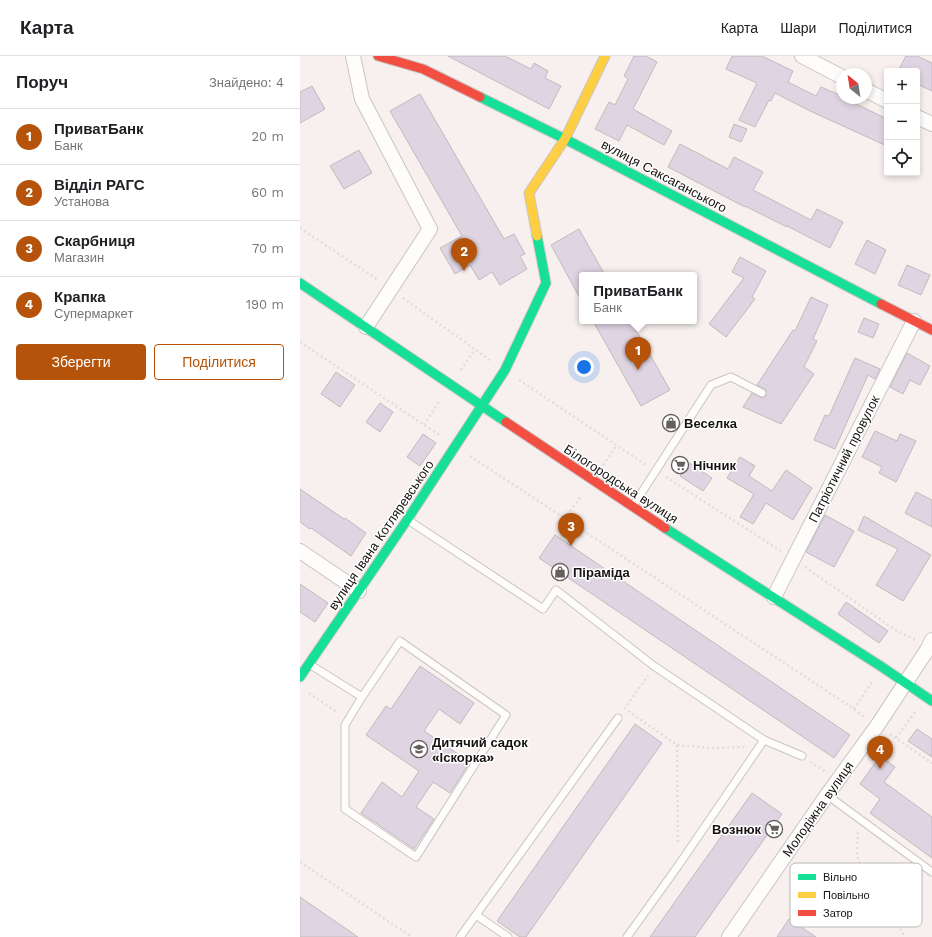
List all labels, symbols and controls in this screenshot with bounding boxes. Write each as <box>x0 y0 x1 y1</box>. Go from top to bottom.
text: Карта <box>20 16 74 39</box>
text: Карта <box>721 20 758 36</box>
text: Шари <box>780 20 816 36</box>
text: Поділитися <box>838 20 912 36</box>
north arrow <box>836 68 872 104</box>
map controls <box>884 68 920 176</box>
button: + <box>884 68 920 104</box>
text: Поруч <box>16 72 68 92</box>
text: Знайдено: 4 <box>209 75 284 90</box>
button: − <box>884 104 920 140</box>
text: ПриватБанк <box>54 120 144 138</box>
text: 1 <box>26 129 32 144</box>
text: 20 m <box>252 129 284 144</box>
street label: вулиця Саксаганського <box>599 137 729 215</box>
text: Банк <box>54 138 83 153</box>
button: locate <box>884 140 920 176</box>
text: Відділ РАГС <box>54 176 145 194</box>
text: 2 <box>25 185 33 200</box>
text: 60 m <box>251 185 284 200</box>
text: Установа <box>54 194 109 209</box>
text: Скарбниця <box>54 232 135 250</box>
pin: 2 <box>451 238 477 271</box>
text: 3 <box>25 241 33 256</box>
text: 70 m <box>252 241 284 256</box>
text: Магазин <box>54 250 104 265</box>
popup <box>579 272 697 324</box>
text: ПриватБанк <box>593 282 683 300</box>
text: Крапка <box>54 288 106 306</box>
text: 4 <box>25 297 33 312</box>
text: 190 m <box>246 297 284 312</box>
text: Банк <box>593 300 622 315</box>
text: Супермаркет <box>54 306 133 321</box>
pin: 1 <box>625 337 651 370</box>
button: Зберегти <box>16 344 146 380</box>
button: Поділитися <box>154 344 284 380</box>
your location <box>574 357 594 377</box>
street label: Патріотичний провулок <box>805 393 883 525</box>
shop icon: Веселка <box>661 413 681 433</box>
place label: Веселка <box>684 416 738 431</box>
street label: Білогородська вулиця <box>561 442 681 526</box>
supermarket icon: Нічник <box>670 455 690 475</box>
street label: вулиця Івана Котляревського <box>325 457 437 613</box>
place label: Нічник <box>693 458 736 473</box>
pin: 3 <box>558 513 584 546</box>
shop icon: Піраміда <box>550 562 570 582</box>
place label: Піраміда <box>573 565 631 580</box>
place label: Дитячий садок «Іскорка» <box>432 735 528 765</box>
pin: 4 <box>867 736 893 769</box>
school or university icon: Дитячий садок «Іскорка» <box>409 739 429 759</box>
street label: Молодіжна вулиця <box>780 759 856 859</box>
supermarket icon: Вознюк <box>764 819 784 839</box>
place label: Вознюк <box>712 822 761 837</box>
legend <box>790 863 922 927</box>
text: Вільно <box>823 871 857 884</box>
text: Повільно <box>823 889 870 902</box>
text: Затор <box>823 907 853 920</box>

